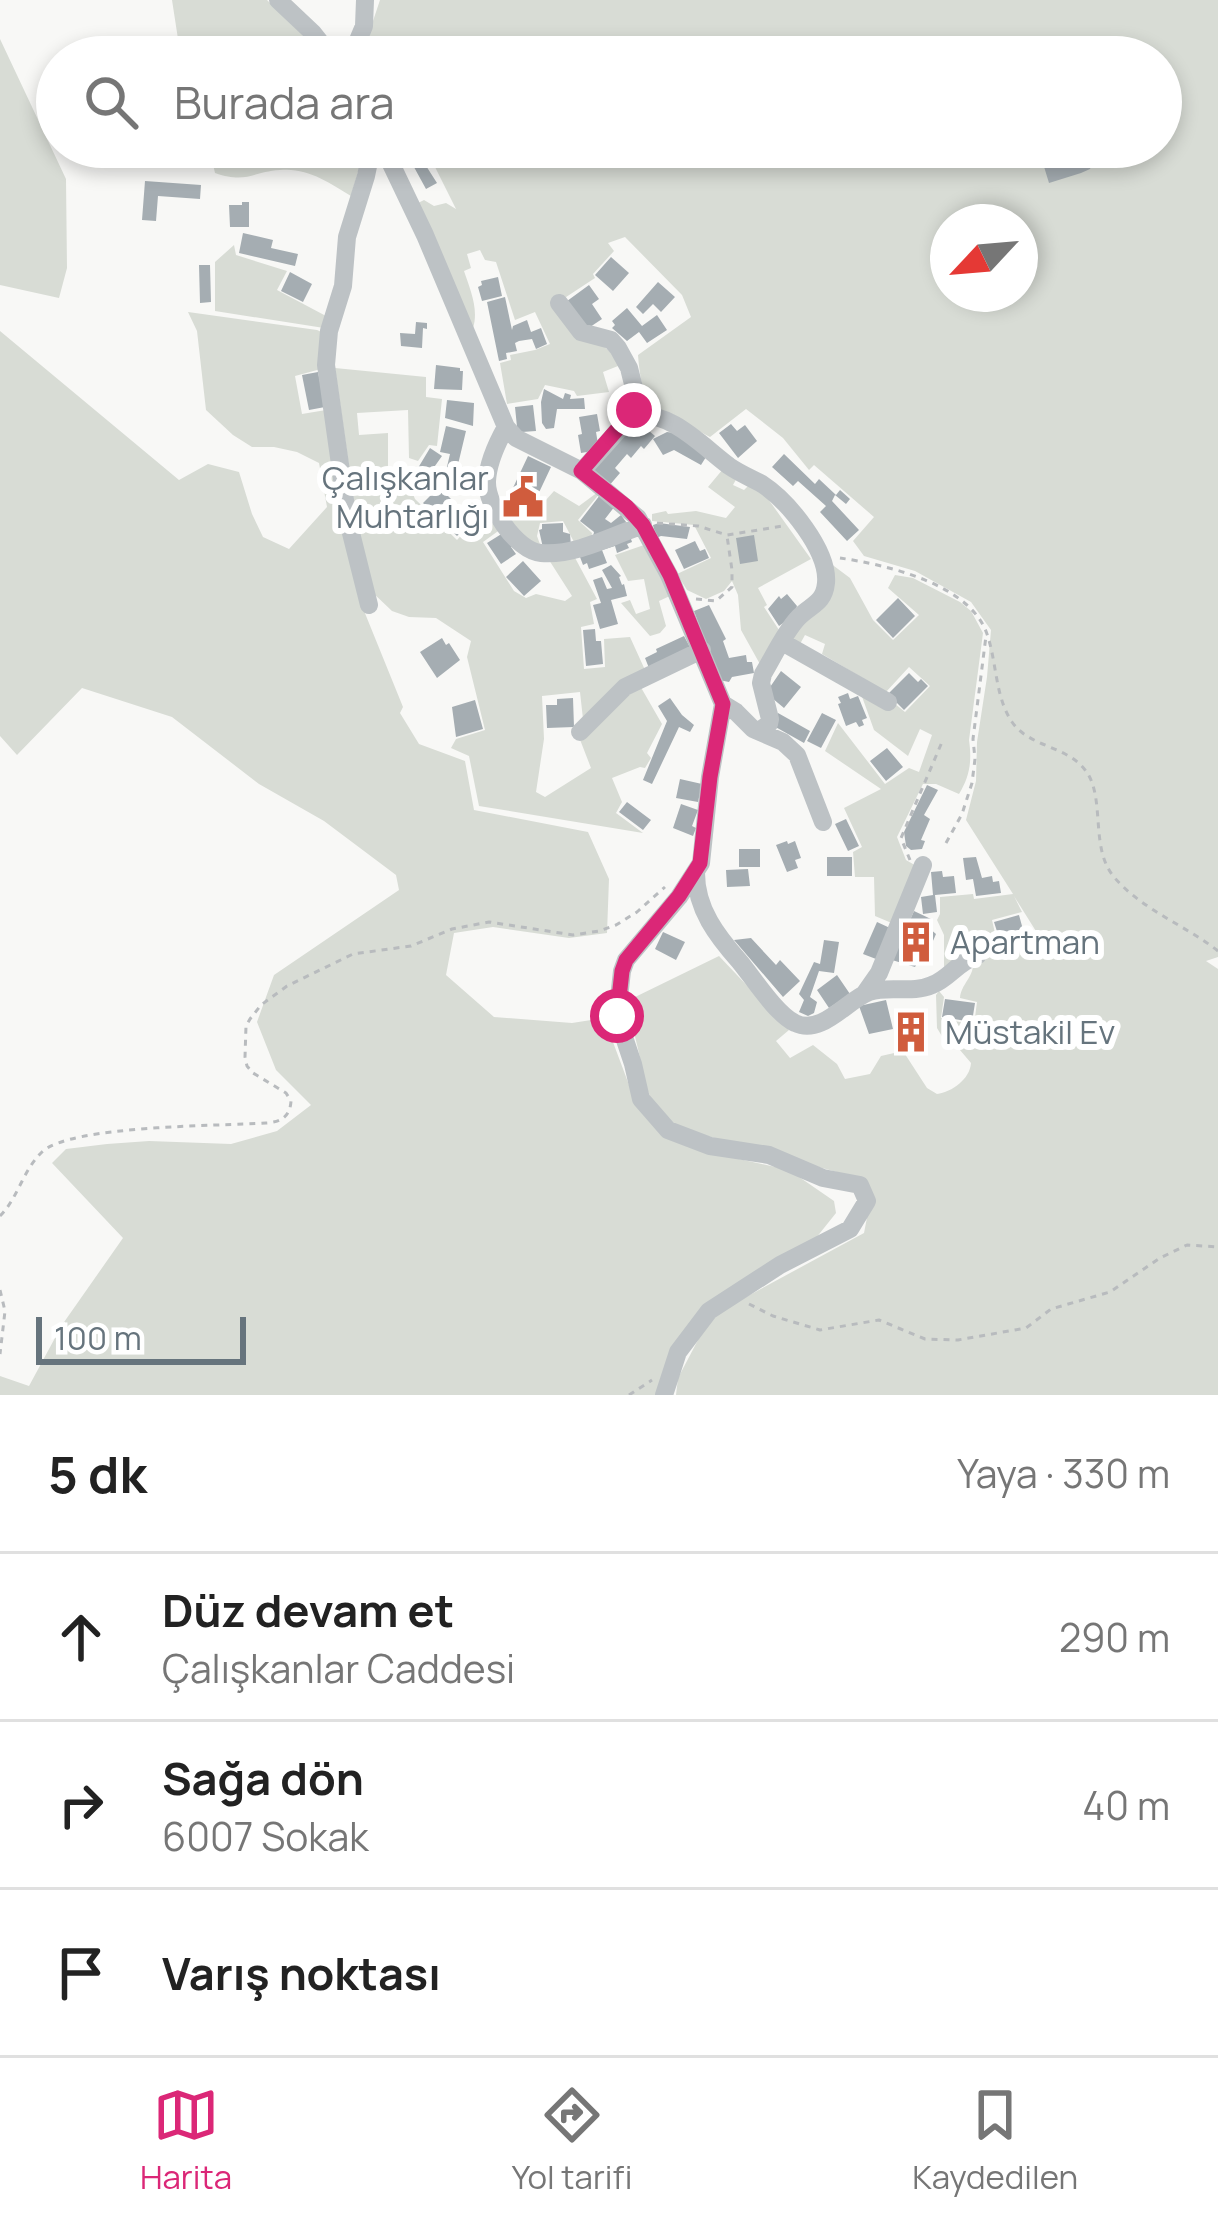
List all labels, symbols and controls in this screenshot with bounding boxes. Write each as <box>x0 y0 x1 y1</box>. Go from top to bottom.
search box <box>36 36 1182 168</box>
icon: search <box>78 69 144 135</box>
text: Burada ara <box>174 71 395 133</box>
north arrow <box>930 204 1038 312</box>
route end <box>607 383 661 437</box>
place label: Çalışkanlar Muhtarlığı <box>322 455 489 538</box>
public building icon: Çalışkanlar Muhtarlığı <box>500 474 546 520</box>
building icon: Apartman <box>893 919 939 965</box>
place label: Apartman <box>950 919 1100 964</box>
route start <box>590 989 644 1043</box>
building icon: Müstakil Ev <box>888 1009 934 1055</box>
place label: Müstakil Ev <box>945 1009 1115 1054</box>
scale bar <box>36 1311 246 1364</box>
text: 100 m <box>54 1315 142 1360</box>
text: 5 dk <box>48 1439 147 1508</box>
text: Yaya · 330 m <box>957 1446 1170 1500</box>
text: Düz devam et <box>162 1579 454 1641</box>
icon: ahead <box>48 1604 114 1670</box>
text: 290 m <box>1059 1610 1170 1664</box>
text: Çalışkanlar Caddesi <box>162 1641 515 1695</box>
text: Sağa dön <box>162 1747 364 1809</box>
icon: right <box>48 1772 114 1838</box>
text: 40 m <box>1082 1778 1170 1832</box>
text: 6007 Sokak <box>162 1809 369 1863</box>
icon: arrive <box>48 1940 114 2006</box>
text: Varış noktası <box>162 1942 441 2004</box>
tab: Harita <box>140 2082 232 2199</box>
tab: Yol tarifi <box>512 2082 632 2199</box>
tab: Kaydedilen <box>912 2082 1078 2199</box>

